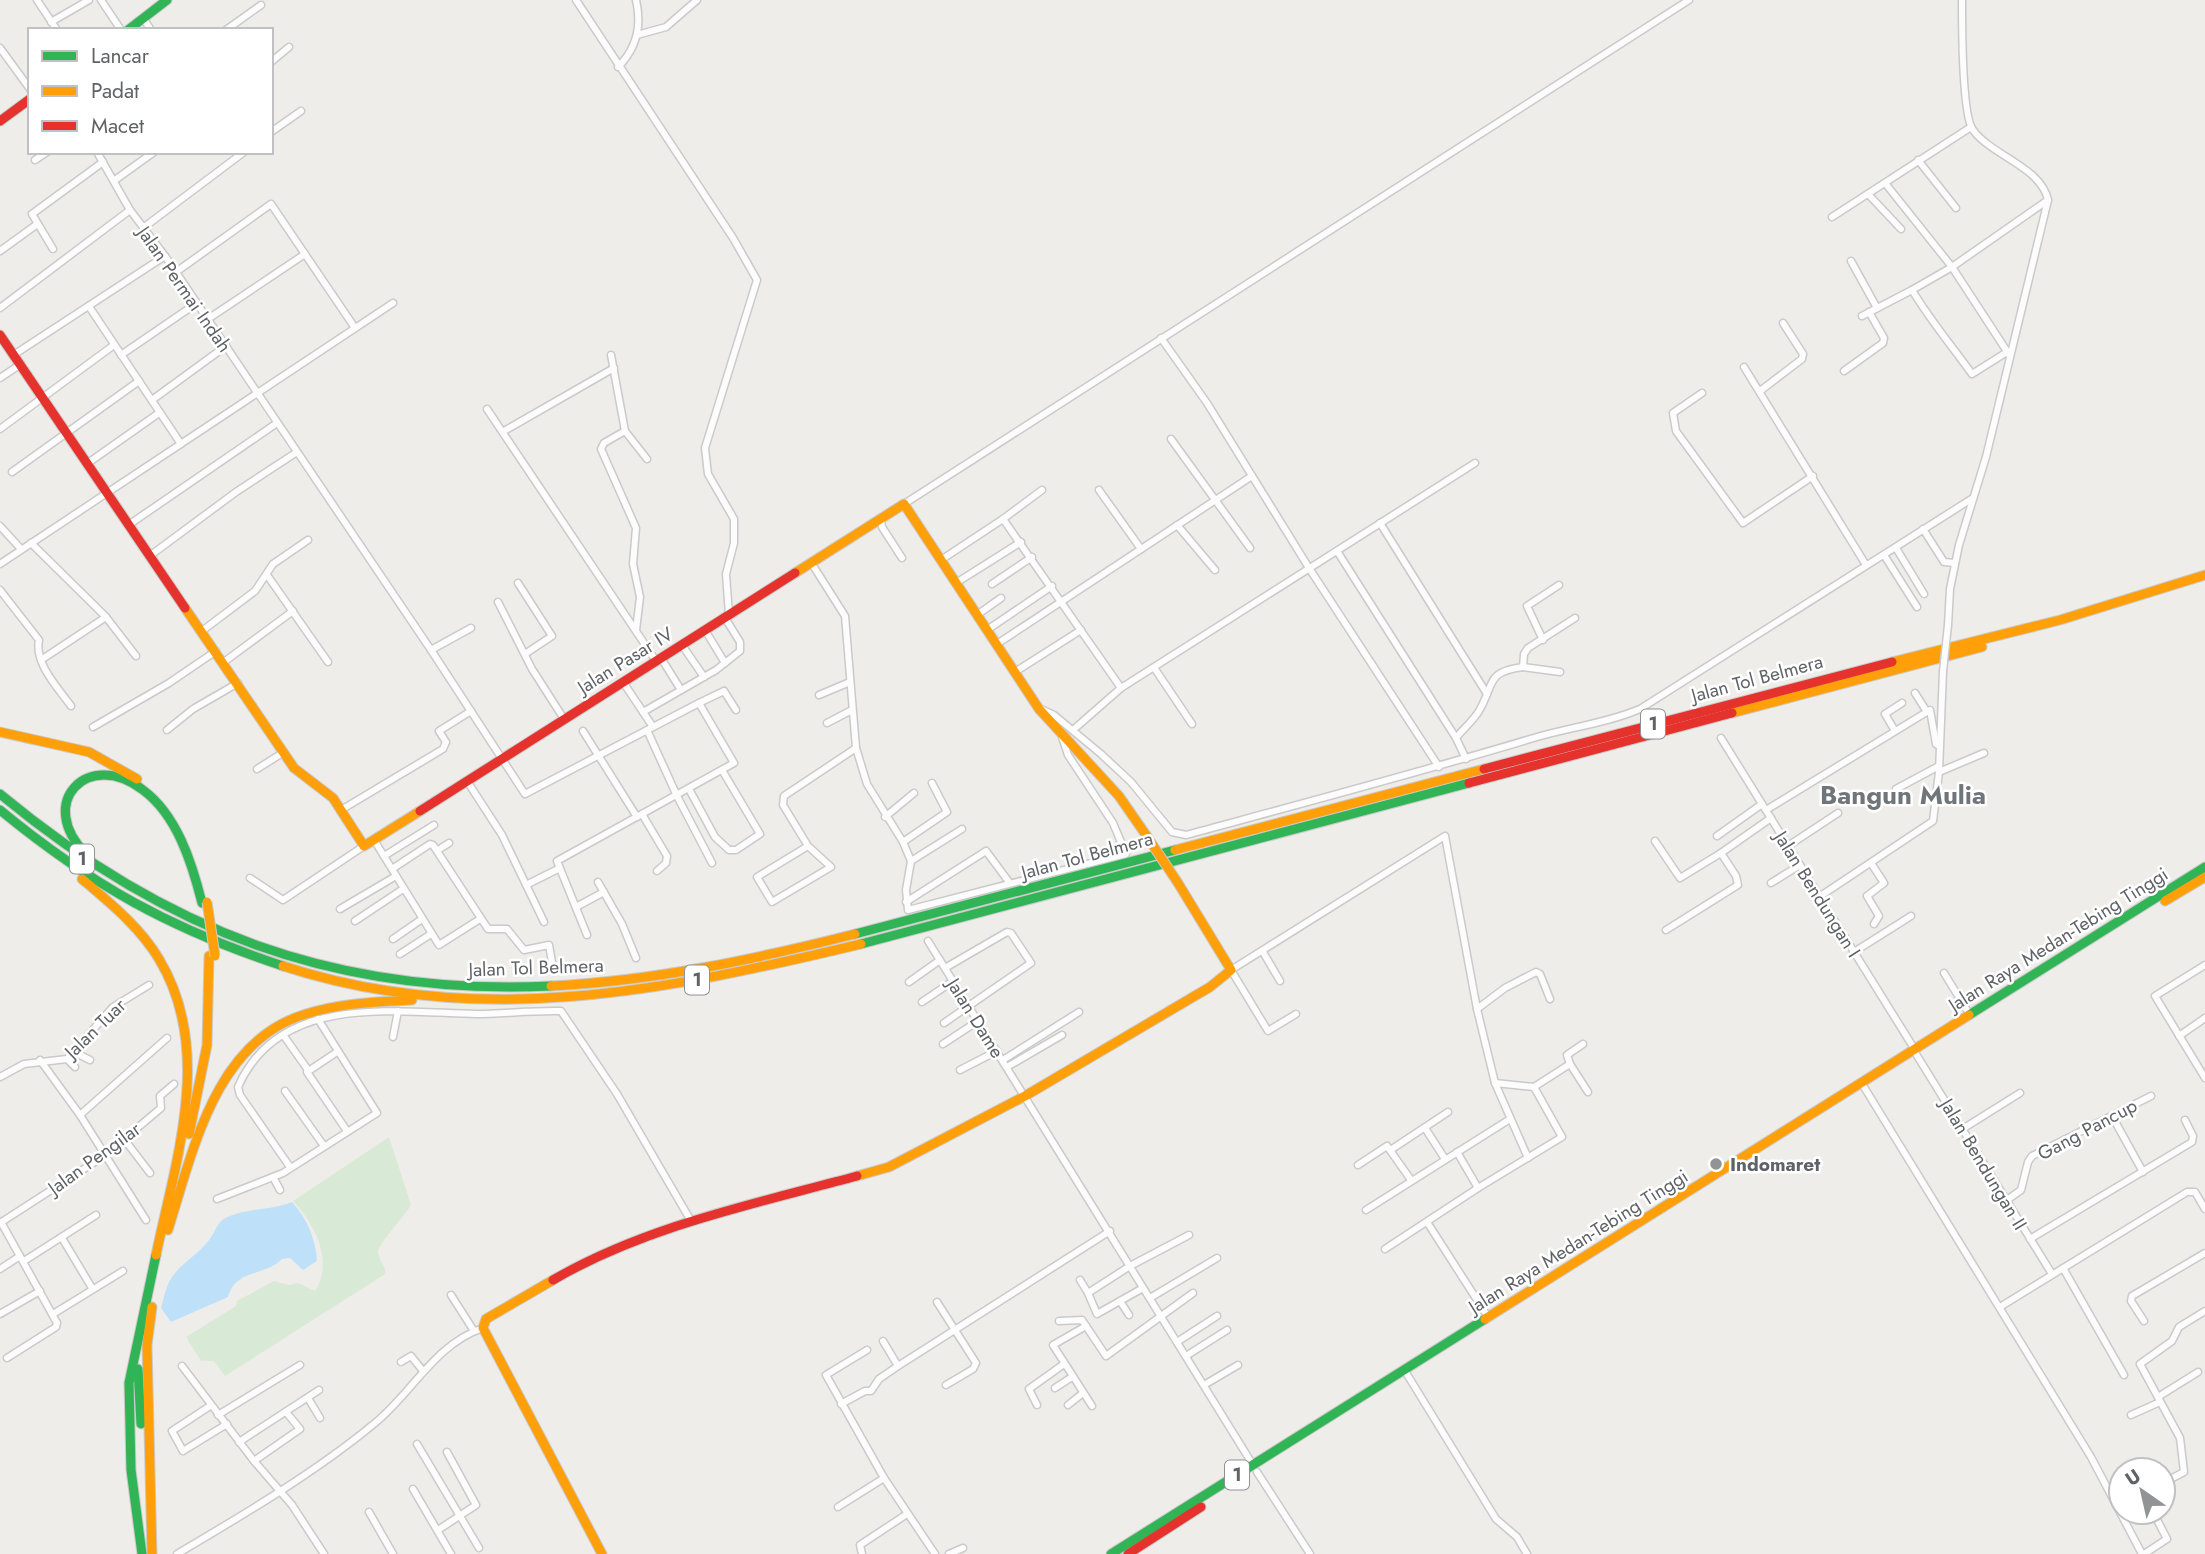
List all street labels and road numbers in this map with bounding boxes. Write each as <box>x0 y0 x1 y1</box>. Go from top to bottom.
street label: Jalan Permai Indah <box>129 218 238 358</box>
street label: Jalan Pasar IV <box>570 620 679 702</box>
street label: Jalan Tol Belmera <box>1685 648 1826 710</box>
road number: 1 <box>1641 710 1665 738</box>
street label: Jalan Bendungan I <box>1766 823 1867 963</box>
street label: Jalan Tol Belmera <box>1015 825 1156 887</box>
road number: 1 <box>70 844 94 874</box>
street label: Jalan Raya Medan-Tebing Tinggi <box>1941 861 2173 1020</box>
street label: Jalan Tol Belmera <box>465 952 604 983</box>
road number: 1 <box>685 965 709 995</box>
street label: Jalan Dame <box>939 971 1011 1064</box>
street label: Jalan Tuar <box>57 992 132 1066</box>
street label: Jalan Bendungan II <box>1932 1091 2034 1235</box>
street label: Gang Pancup <box>2033 1092 2142 1167</box>
street label: Jalan Pengilar <box>40 1115 146 1203</box>
street label: Jalan Raya Medan-Tebing Tinggi <box>1461 1163 1693 1322</box>
road number: 1 <box>1225 1460 1249 1490</box>

